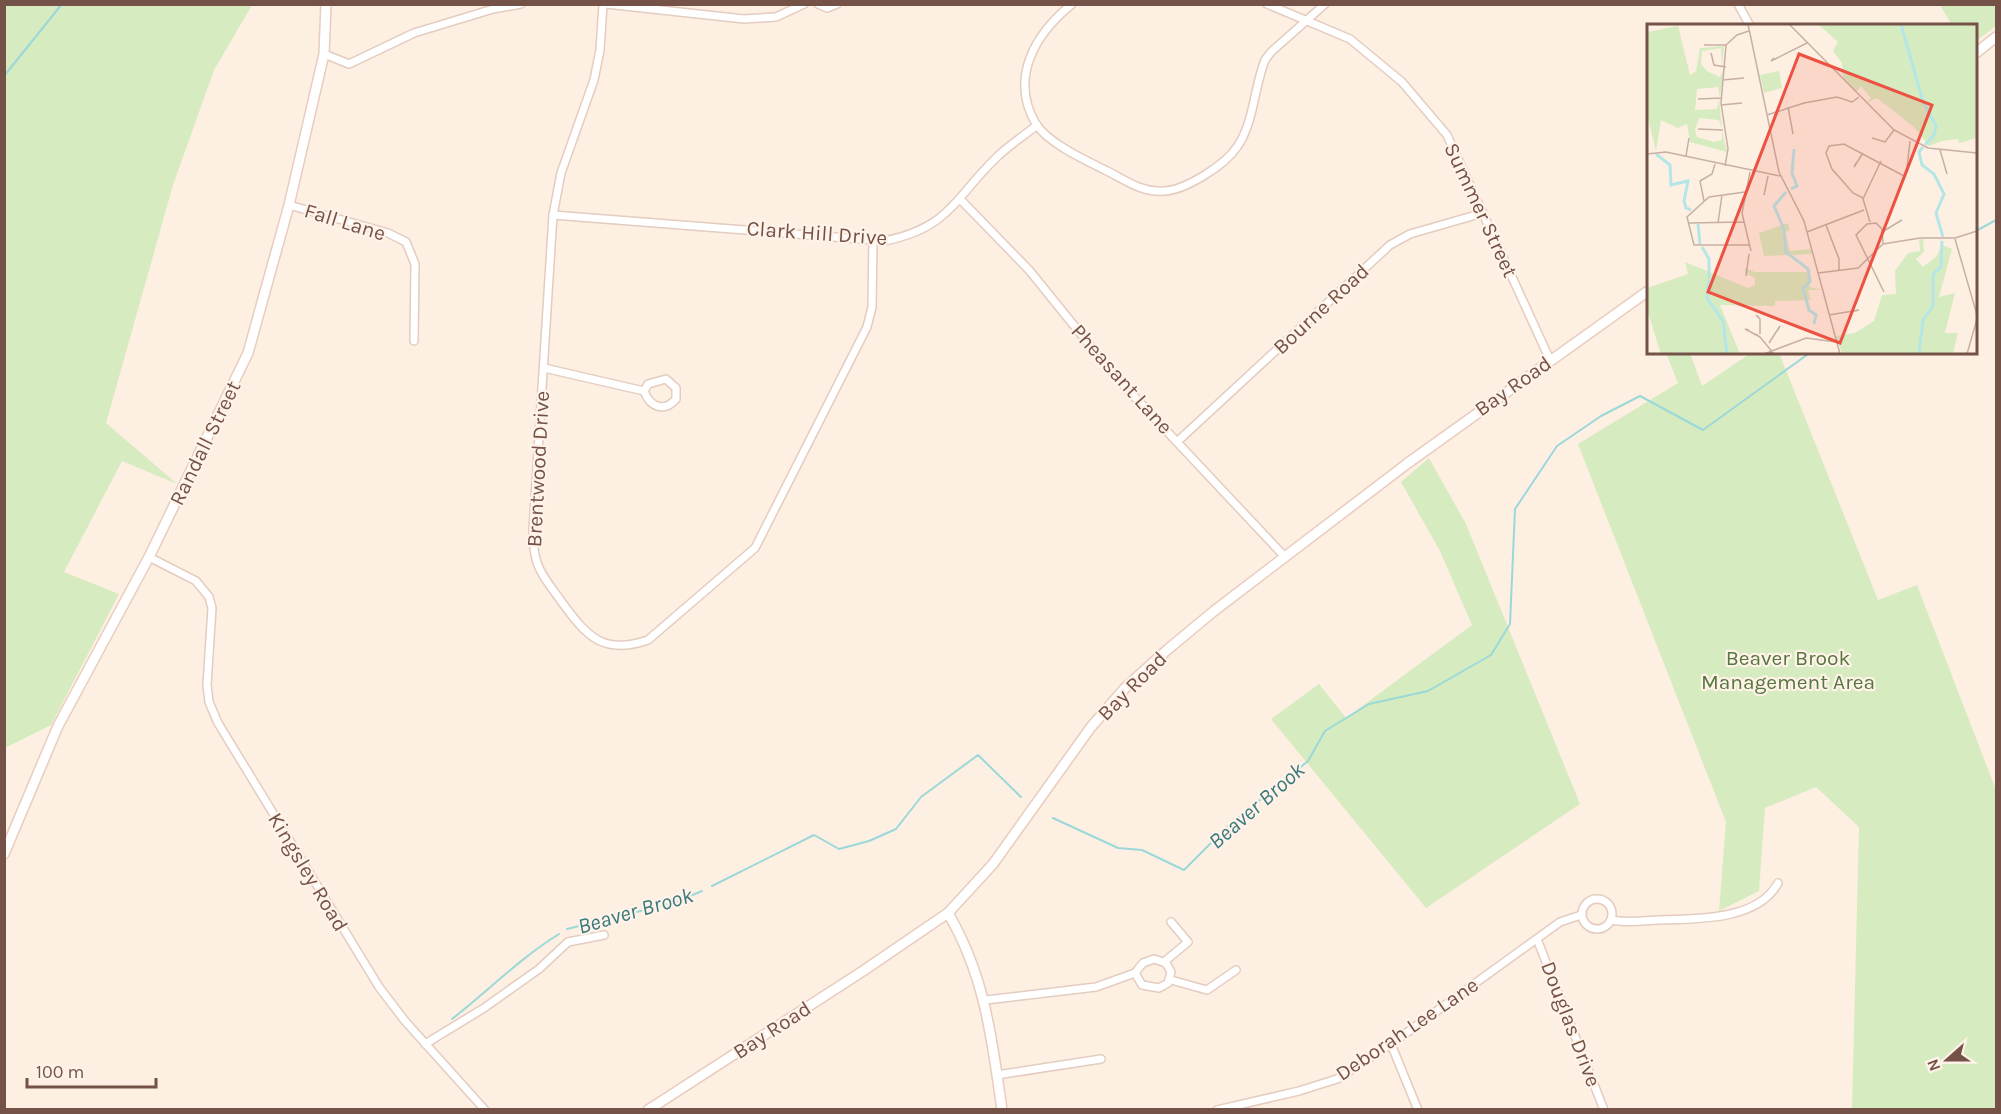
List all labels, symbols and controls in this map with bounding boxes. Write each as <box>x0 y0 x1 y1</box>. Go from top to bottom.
inset map <box>1647 24 1977 354</box>
street label: Summer Street <box>1439 139 1523 281</box>
street label: Fall Lane <box>301 198 389 246</box>
street label: Clark Hill Drive <box>746 216 888 250</box>
street label: Bourne Road <box>1268 259 1374 359</box>
street label: Pheasant Lane <box>1066 319 1178 439</box>
street label: Bay Road <box>1470 351 1556 421</box>
street label: Randall Street <box>165 377 246 509</box>
street label: Brentwood Drive <box>522 390 554 548</box>
park label: Beaver Brook Management Area <box>1701 646 1875 694</box>
street label: Bay Road <box>1093 647 1171 725</box>
water label: Beaver Brook <box>1203 756 1311 854</box>
street label: Kingsley Road <box>263 808 353 936</box>
water label: Beaver Brook <box>575 882 697 940</box>
street label: Douglas Drive <box>1536 958 1606 1090</box>
street label: Deborah Lee Lane <box>1331 972 1483 1086</box>
street label: Bay Road <box>729 996 815 1064</box>
north arrow <box>1917 1030 1977 1090</box>
scale bar <box>27 1051 156 1089</box>
text: N <box>1923 1056 1944 1074</box>
text: 100 m <box>36 1061 84 1083</box>

